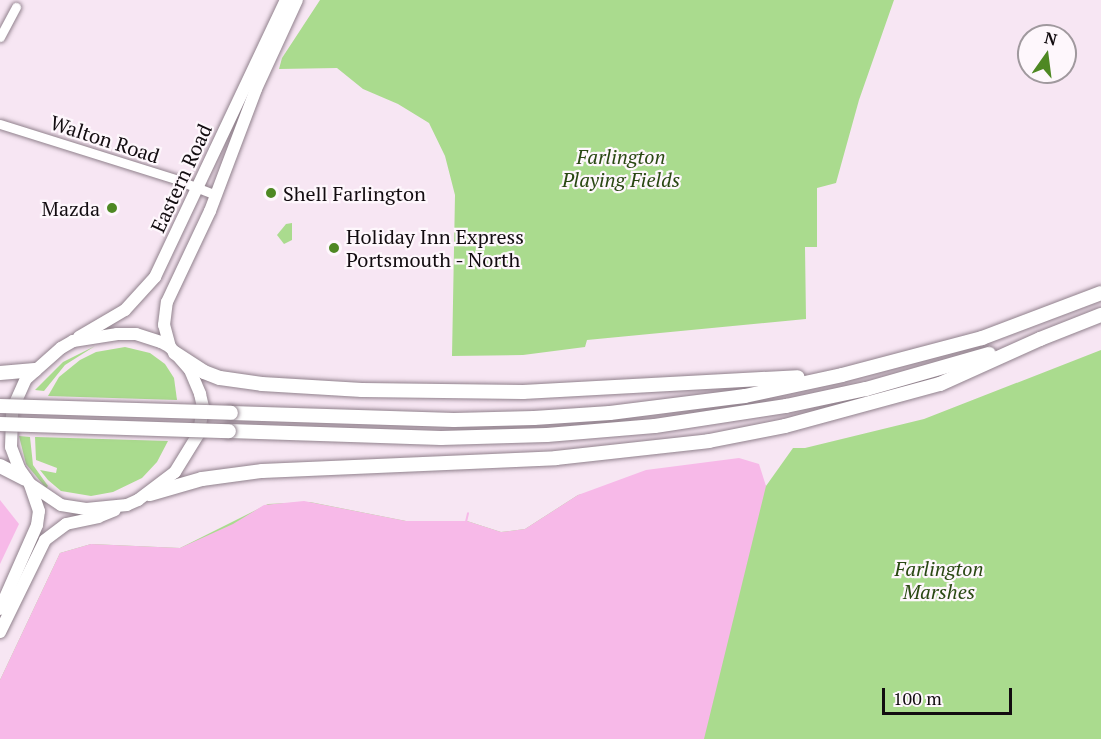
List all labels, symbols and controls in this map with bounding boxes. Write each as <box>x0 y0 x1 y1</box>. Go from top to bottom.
north arrow <box>1017 24 1077 84</box>
text: N <box>1042 26 1059 51</box>
street label: Walton Road <box>47 110 163 168</box>
street label: Eastern Road <box>145 120 217 236</box>
park label: Farlington Playing Fields <box>562 144 680 191</box>
place label: Shell Farlington <box>283 181 426 205</box>
marker: Shell Farlington <box>264 186 278 200</box>
place label: Mazda <box>42 196 100 220</box>
marker: Mazda <box>105 201 119 215</box>
place label: Holiday Inn Express Portsmouth - North <box>346 225 524 272</box>
marker: Holiday Inn Express Portsmouth - North <box>327 241 341 255</box>
park label: Farlington Marshes <box>895 556 983 603</box>
scale bar <box>885 676 1016 714</box>
text: 100 m <box>893 686 942 710</box>

